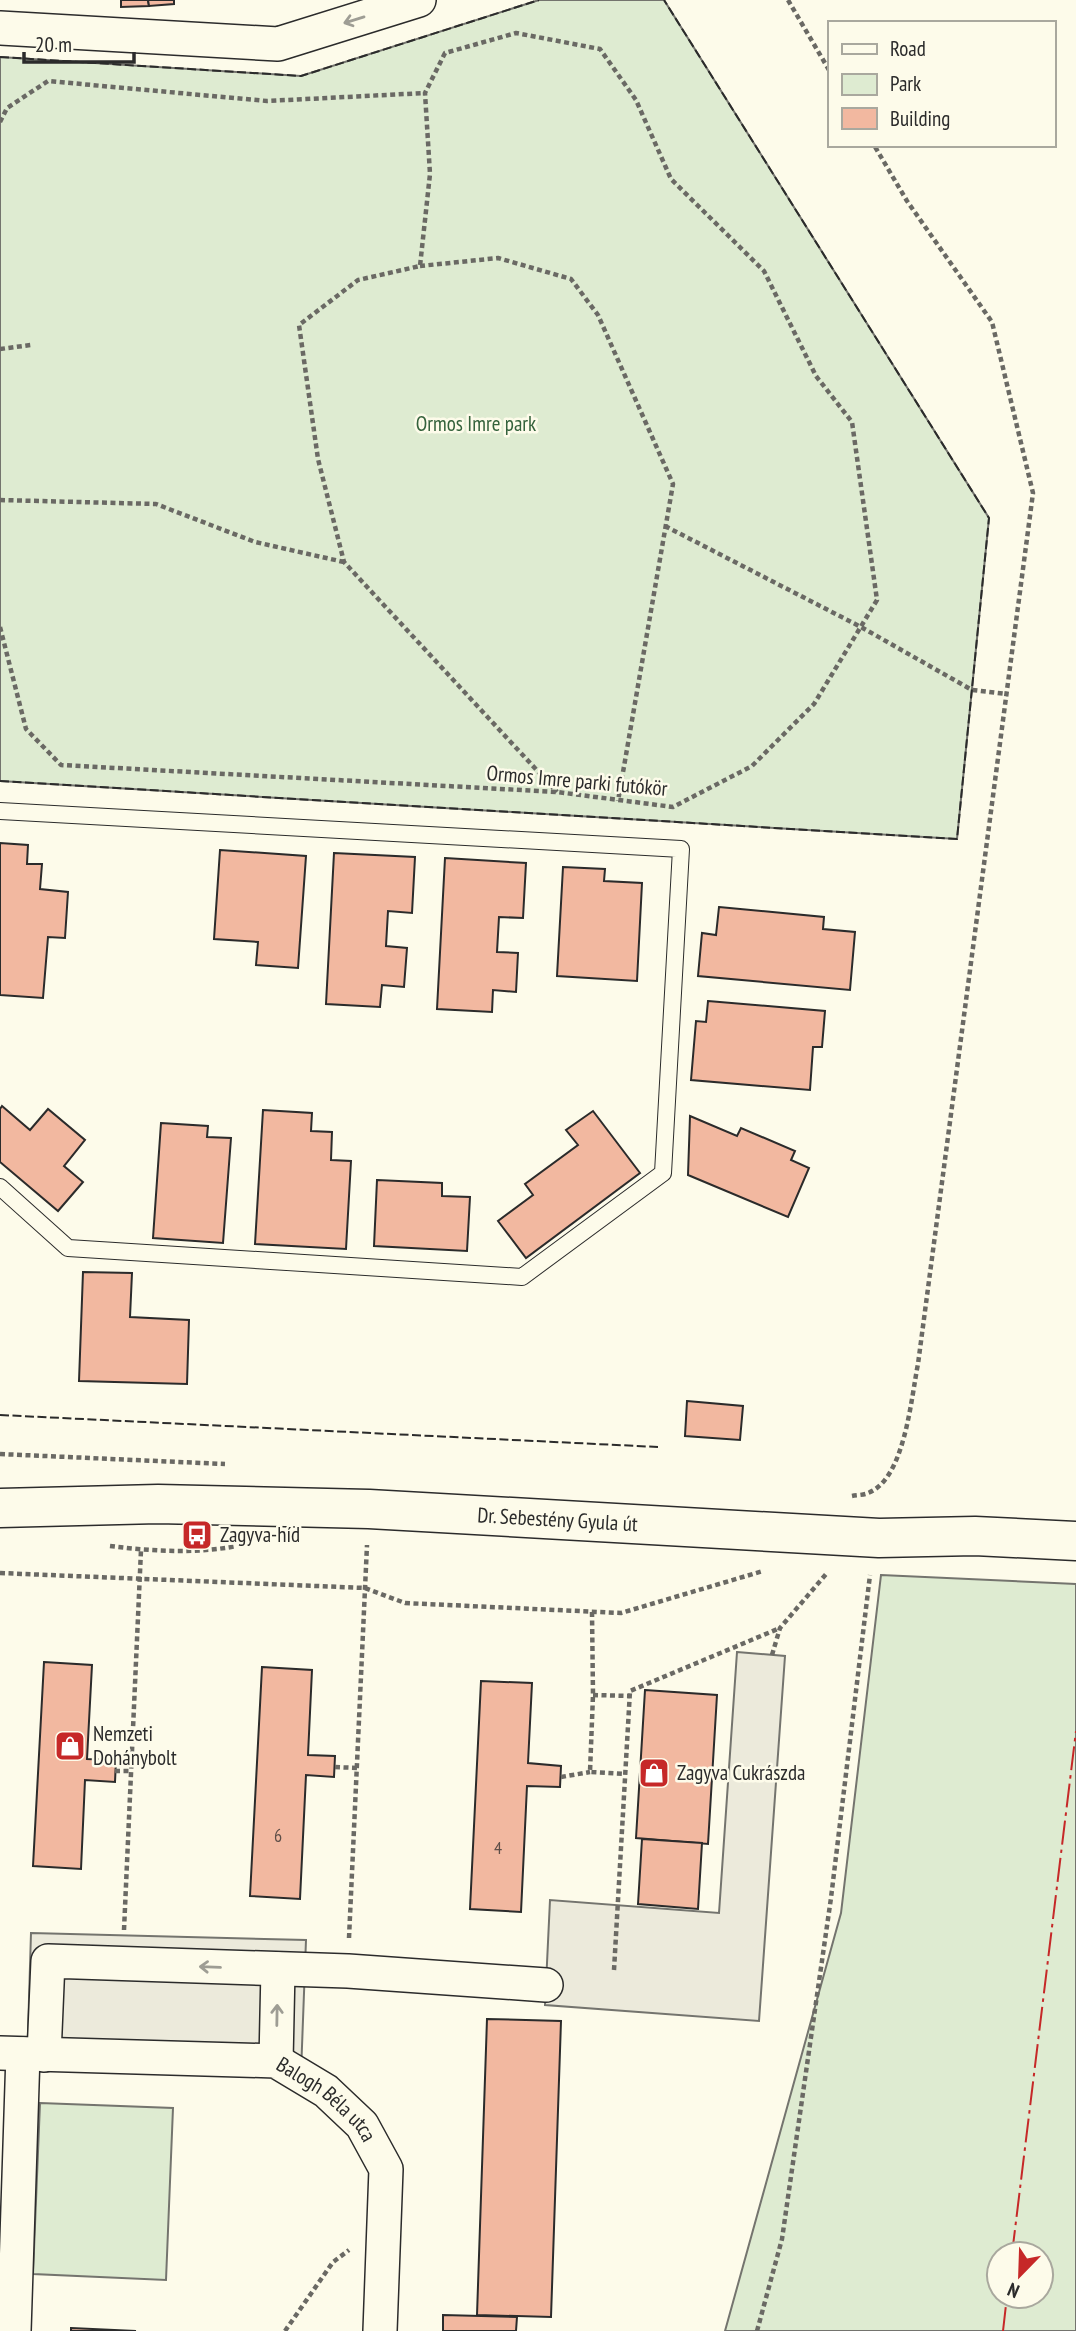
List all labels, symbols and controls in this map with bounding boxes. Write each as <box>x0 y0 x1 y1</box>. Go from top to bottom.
one-way arrow <box>343 15 365 28</box>
scale bar <box>24 21 135 65</box>
legend <box>828 21 1055 147</box>
text: 20 m <box>35 31 72 58</box>
text: Road <box>890 35 926 62</box>
text: Park <box>890 70 921 97</box>
text: Building <box>890 105 950 132</box>
park label: Ormos Imre park <box>416 410 536 437</box>
street label: Ormos Imre parki futókör <box>486 759 669 802</box>
street label: Dr. Sebestény Gyula út <box>477 1501 639 1537</box>
bus stop icon: Zagyva-híd <box>180 1518 214 1552</box>
place label: Zagyva-híd <box>220 1521 300 1548</box>
place label: Nemzeti Dohánybolt <box>93 1720 177 1771</box>
shop icon: Nemzeti Dohánybolt <box>53 1729 87 1763</box>
shop icon: Zagyva Cukrászda <box>637 1756 671 1790</box>
place label: Zagyva Cukrászda <box>677 1759 805 1786</box>
house number: 6 <box>274 1824 282 1847</box>
house number: 4 <box>494 1836 502 1859</box>
one-way arrow <box>199 1960 222 1974</box>
one-way arrow <box>270 2004 284 2027</box>
street label: Balogh Béla utca <box>272 2050 382 2146</box>
north arrow <box>985 2240 1055 2310</box>
text: N <box>1004 2278 1023 2304</box>

